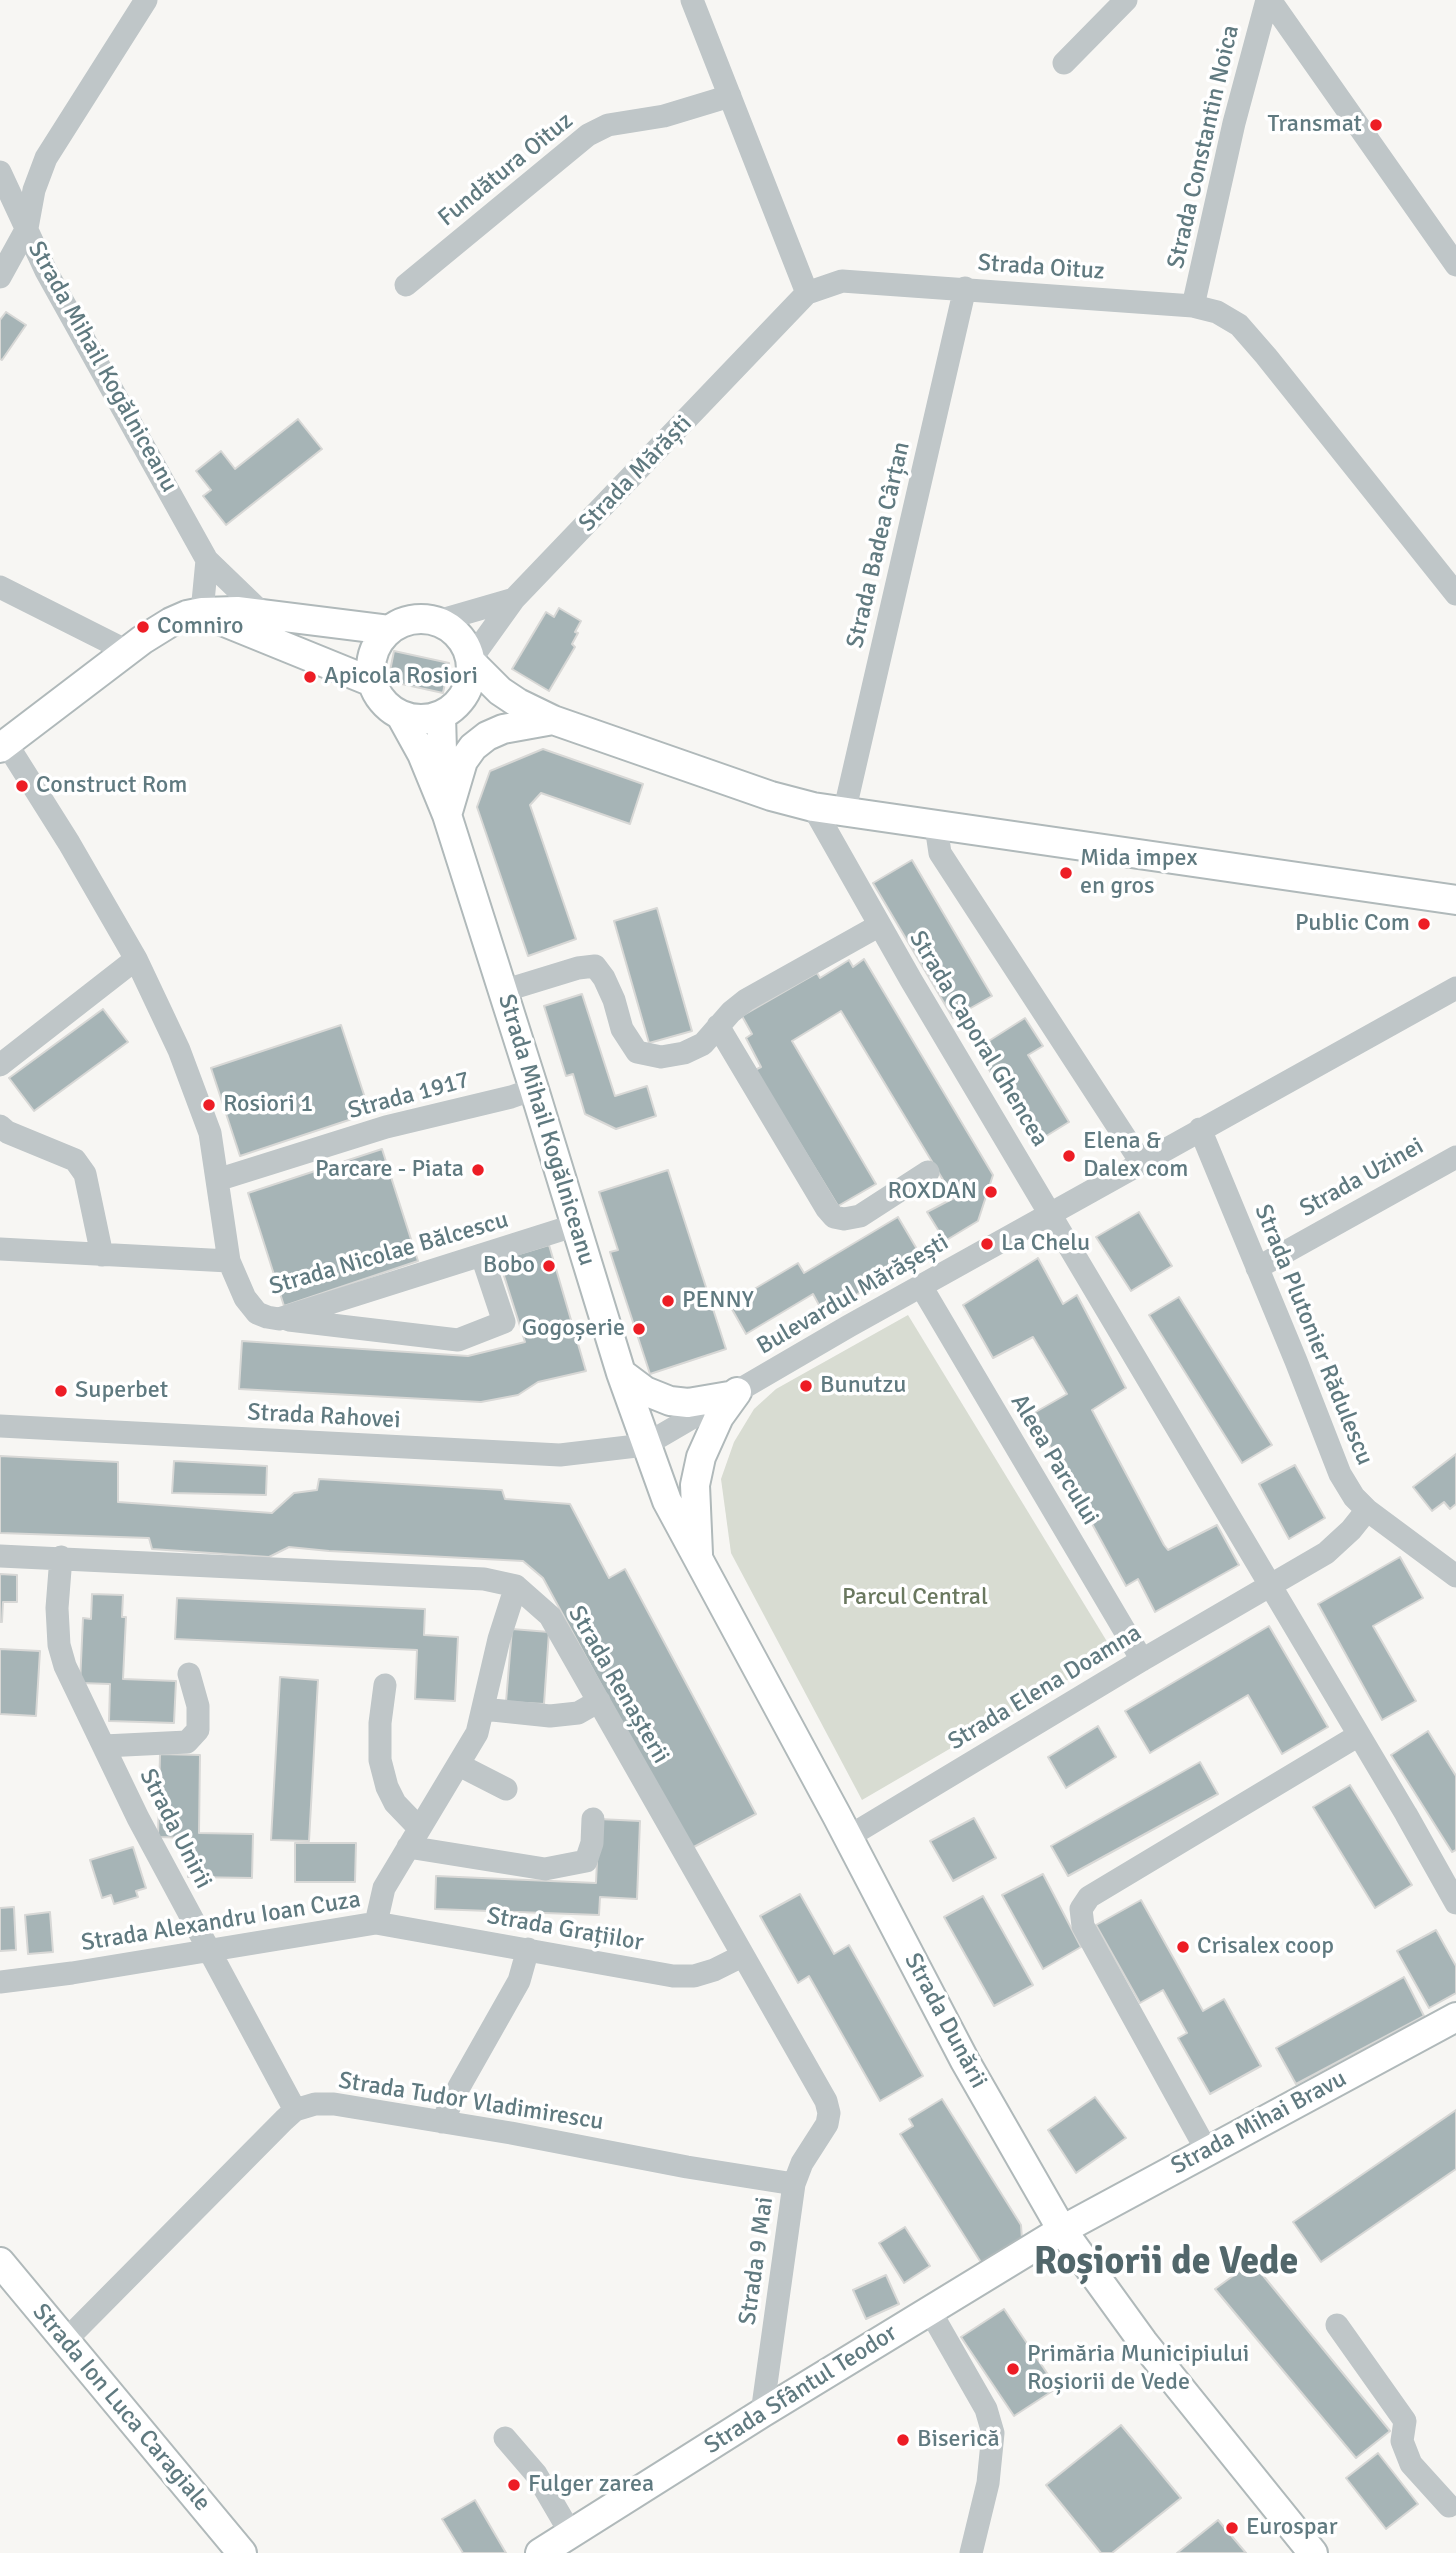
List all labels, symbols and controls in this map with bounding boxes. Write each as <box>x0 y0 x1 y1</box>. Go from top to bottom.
street label: Strada Constantin Noica <box>1162 22 1246 272</box>
street label: Fundătura Oituz <box>433 107 579 233</box>
place label: Transmat <box>1267 111 1362 139</box>
marker: Transmat <box>1368 117 1384 133</box>
street label: Strada Mihail Kogălniceanu <box>21 237 183 497</box>
street label: Strada Oituz <box>977 249 1105 287</box>
street label: Strada Mărăști <box>573 410 699 538</box>
street label: Strada Badea Cârțan <box>841 439 917 651</box>
place label: Comniro <box>157 613 243 641</box>
marker: Comniro <box>135 619 151 635</box>
place label: Apicola Rosiori <box>324 663 478 691</box>
marker: Apicola Rosiori <box>302 669 318 685</box>
place label: Construct Rom <box>36 772 187 800</box>
marker: Construct Rom <box>14 778 30 794</box>
place label: Mida impex en gros <box>1080 845 1197 901</box>
marker: Mida impex en gros <box>1058 865 1074 881</box>
place label: Public Com <box>1295 910 1410 938</box>
marker: Public Com <box>1416 916 1432 932</box>
street label: Strada Caporal Ghencea <box>902 926 1054 1152</box>
street label: Strada Mihail Kogălniceanu <box>491 991 601 1269</box>
street label: Strada 1917 <box>345 1066 473 1126</box>
place label: Rosiori 1 <box>223 1091 313 1119</box>
marker: Rosiori 1 <box>201 1097 217 1113</box>
place label: Elena & Dalex com <box>1083 1128 1188 1184</box>
street label: Strada Uzinei <box>1295 1132 1429 1224</box>
marker: Elena & Dalex com <box>1061 1148 1077 1164</box>
place label: Parcare - Piata <box>315 1156 464 1184</box>
marker: Parcare - Piata <box>470 1162 486 1178</box>
place label: ROXDAN <box>887 1178 977 1206</box>
marker: ROXDAN <box>983 1184 999 1200</box>
street label: Strada Plutonier Rădulescu <box>1247 1201 1379 1469</box>
street label: Strada Nicolae Bălcescu <box>266 1206 512 1302</box>
street label: Bulevardul Mărășești <box>752 1228 954 1362</box>
place label: La Chelu <box>1001 1230 1090 1258</box>
marker: La Chelu <box>979 1236 995 1252</box>
place label: Bobo <box>483 1252 535 1280</box>
marker: Bobo <box>541 1258 557 1274</box>
place label: PENNY <box>682 1287 754 1315</box>
marker: PENNY <box>660 1293 676 1309</box>
place label: Gogoșerie <box>522 1315 625 1343</box>
marker: Gogoșerie <box>631 1321 647 1337</box>
place label: Bunutzu <box>820 1372 906 1400</box>
place label: Superbet <box>75 1377 168 1405</box>
marker: Bunutzu <box>798 1378 814 1394</box>
marker: Superbet <box>53 1383 69 1399</box>
street label: Aleea Parcului <box>1004 1390 1104 1530</box>
street label: Strada Rahovei <box>247 1399 401 1435</box>
park label: Parcul Central <box>842 1584 988 1612</box>
street label: Strada Renașterii <box>561 1601 675 1769</box>
street label: Strada Elena Doamna <box>943 1619 1147 1757</box>
street label: Strada Unirii <box>133 1764 217 1894</box>
street label: Strada Alexandru Ioan Cuza <box>79 1886 363 1958</box>
street label: Strada Grațiilor <box>485 1902 645 1958</box>
place label: Crisalex coop <box>1197 1933 1334 1961</box>
marker: Crisalex coop <box>1175 1939 1191 1955</box>
street label: Strada Dunării <box>897 1949 993 2093</box>
street label: Strada Mihai Bravu <box>1166 2065 1352 2181</box>
street label: Strada Tudor Vladimirescu <box>336 2067 606 2137</box>
street label: Strada 9 Mai <box>734 2195 780 2327</box>
district label: Roșiorii de Vede <box>1034 2240 1298 2286</box>
street label: Strada Ion Luca Caragiale <box>26 2299 216 2517</box>
street label: Strada Sfântul Teodor <box>699 2319 903 2461</box>
place label: Primăria Municipiului Roșiorii de Vede <box>1027 2341 1249 2397</box>
marker: Primăria Municipiului Roșiorii de Vede <box>1005 2361 1021 2377</box>
place label: Biserică <box>917 2426 1000 2454</box>
marker: Biserică <box>895 2432 911 2448</box>
place label: Fulger zarea <box>528 2471 654 2499</box>
marker: Fulger zarea <box>506 2477 522 2493</box>
place label: Eurospar <box>1246 2514 1337 2542</box>
marker: Eurospar <box>1224 2520 1240 2536</box>

